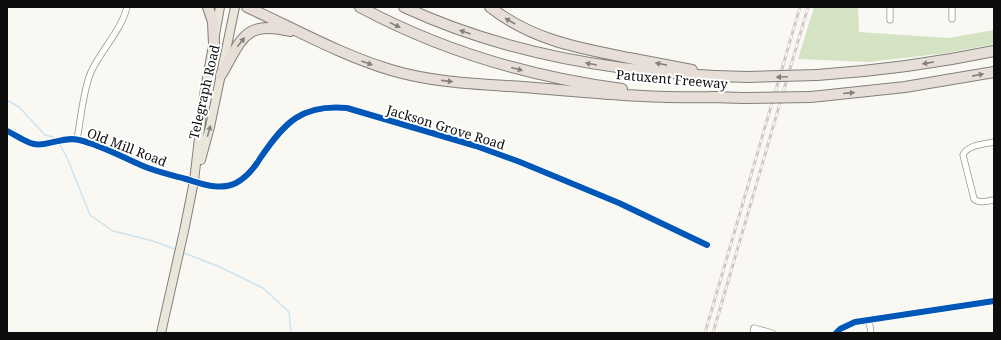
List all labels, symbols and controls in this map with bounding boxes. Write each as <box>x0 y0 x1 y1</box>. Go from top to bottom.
one-way arrow <box>504 17 516 24</box>
one-way arrow <box>389 22 400 28</box>
one-way arrow <box>459 29 471 35</box>
one-way arrow <box>236 36 245 47</box>
street label: Telegraph Road <box>184 43 224 141</box>
one-way arrow <box>361 60 373 66</box>
one-way arrow <box>655 60 667 66</box>
one-way arrow <box>922 60 934 66</box>
one-way arrow <box>585 61 597 67</box>
street label: Patuxent Freeway <box>615 65 729 93</box>
one-way arrow <box>511 66 523 72</box>
one-way arrow <box>972 72 984 78</box>
one-way arrow <box>775 74 788 80</box>
one-way arrow <box>441 78 453 84</box>
one-way arrow <box>843 90 856 97</box>
street label: Jackson Grove Road <box>384 100 508 154</box>
street label: Old Mill Road <box>84 124 170 170</box>
one-way arrow <box>206 124 212 136</box>

